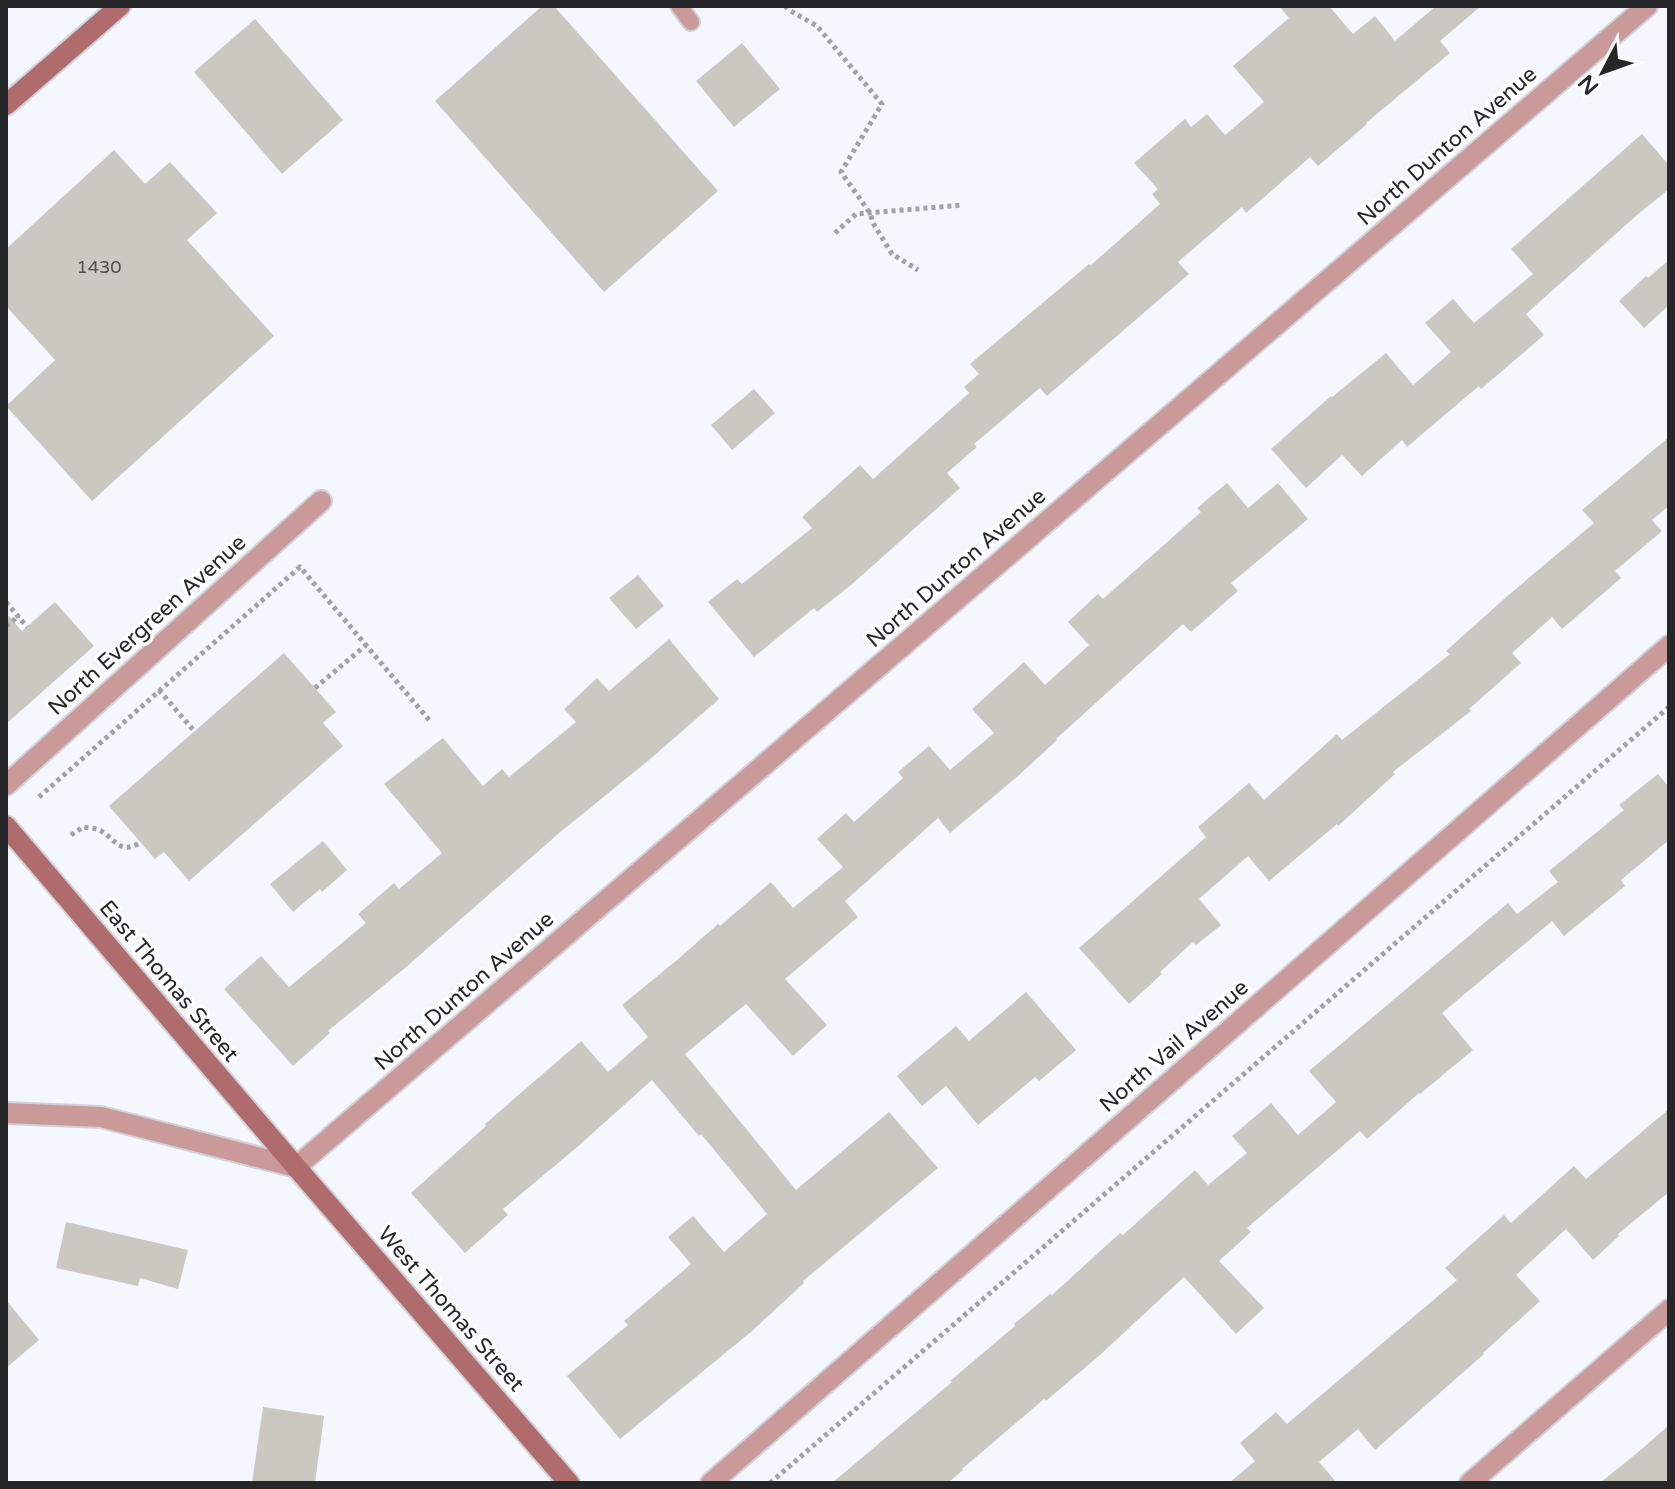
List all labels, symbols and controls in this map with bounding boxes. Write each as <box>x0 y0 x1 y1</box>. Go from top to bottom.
north arrow <box>1563 32 1643 112</box>
street label: North Dunton Avenue <box>1352 61 1542 231</box>
text: N <box>1573 69 1604 100</box>
house number: 1430 <box>76 256 122 278</box>
street label: North Dunton Avenue <box>861 483 1051 653</box>
street label: North Evergreen Avenue <box>43 529 251 721</box>
street label: East Thomas Street <box>94 895 244 1067</box>
street label: North Dunton Avenue <box>369 906 559 1076</box>
street label: North Vail Avenue <box>1094 974 1254 1118</box>
street label: West Thomas Street <box>372 1221 530 1397</box>

